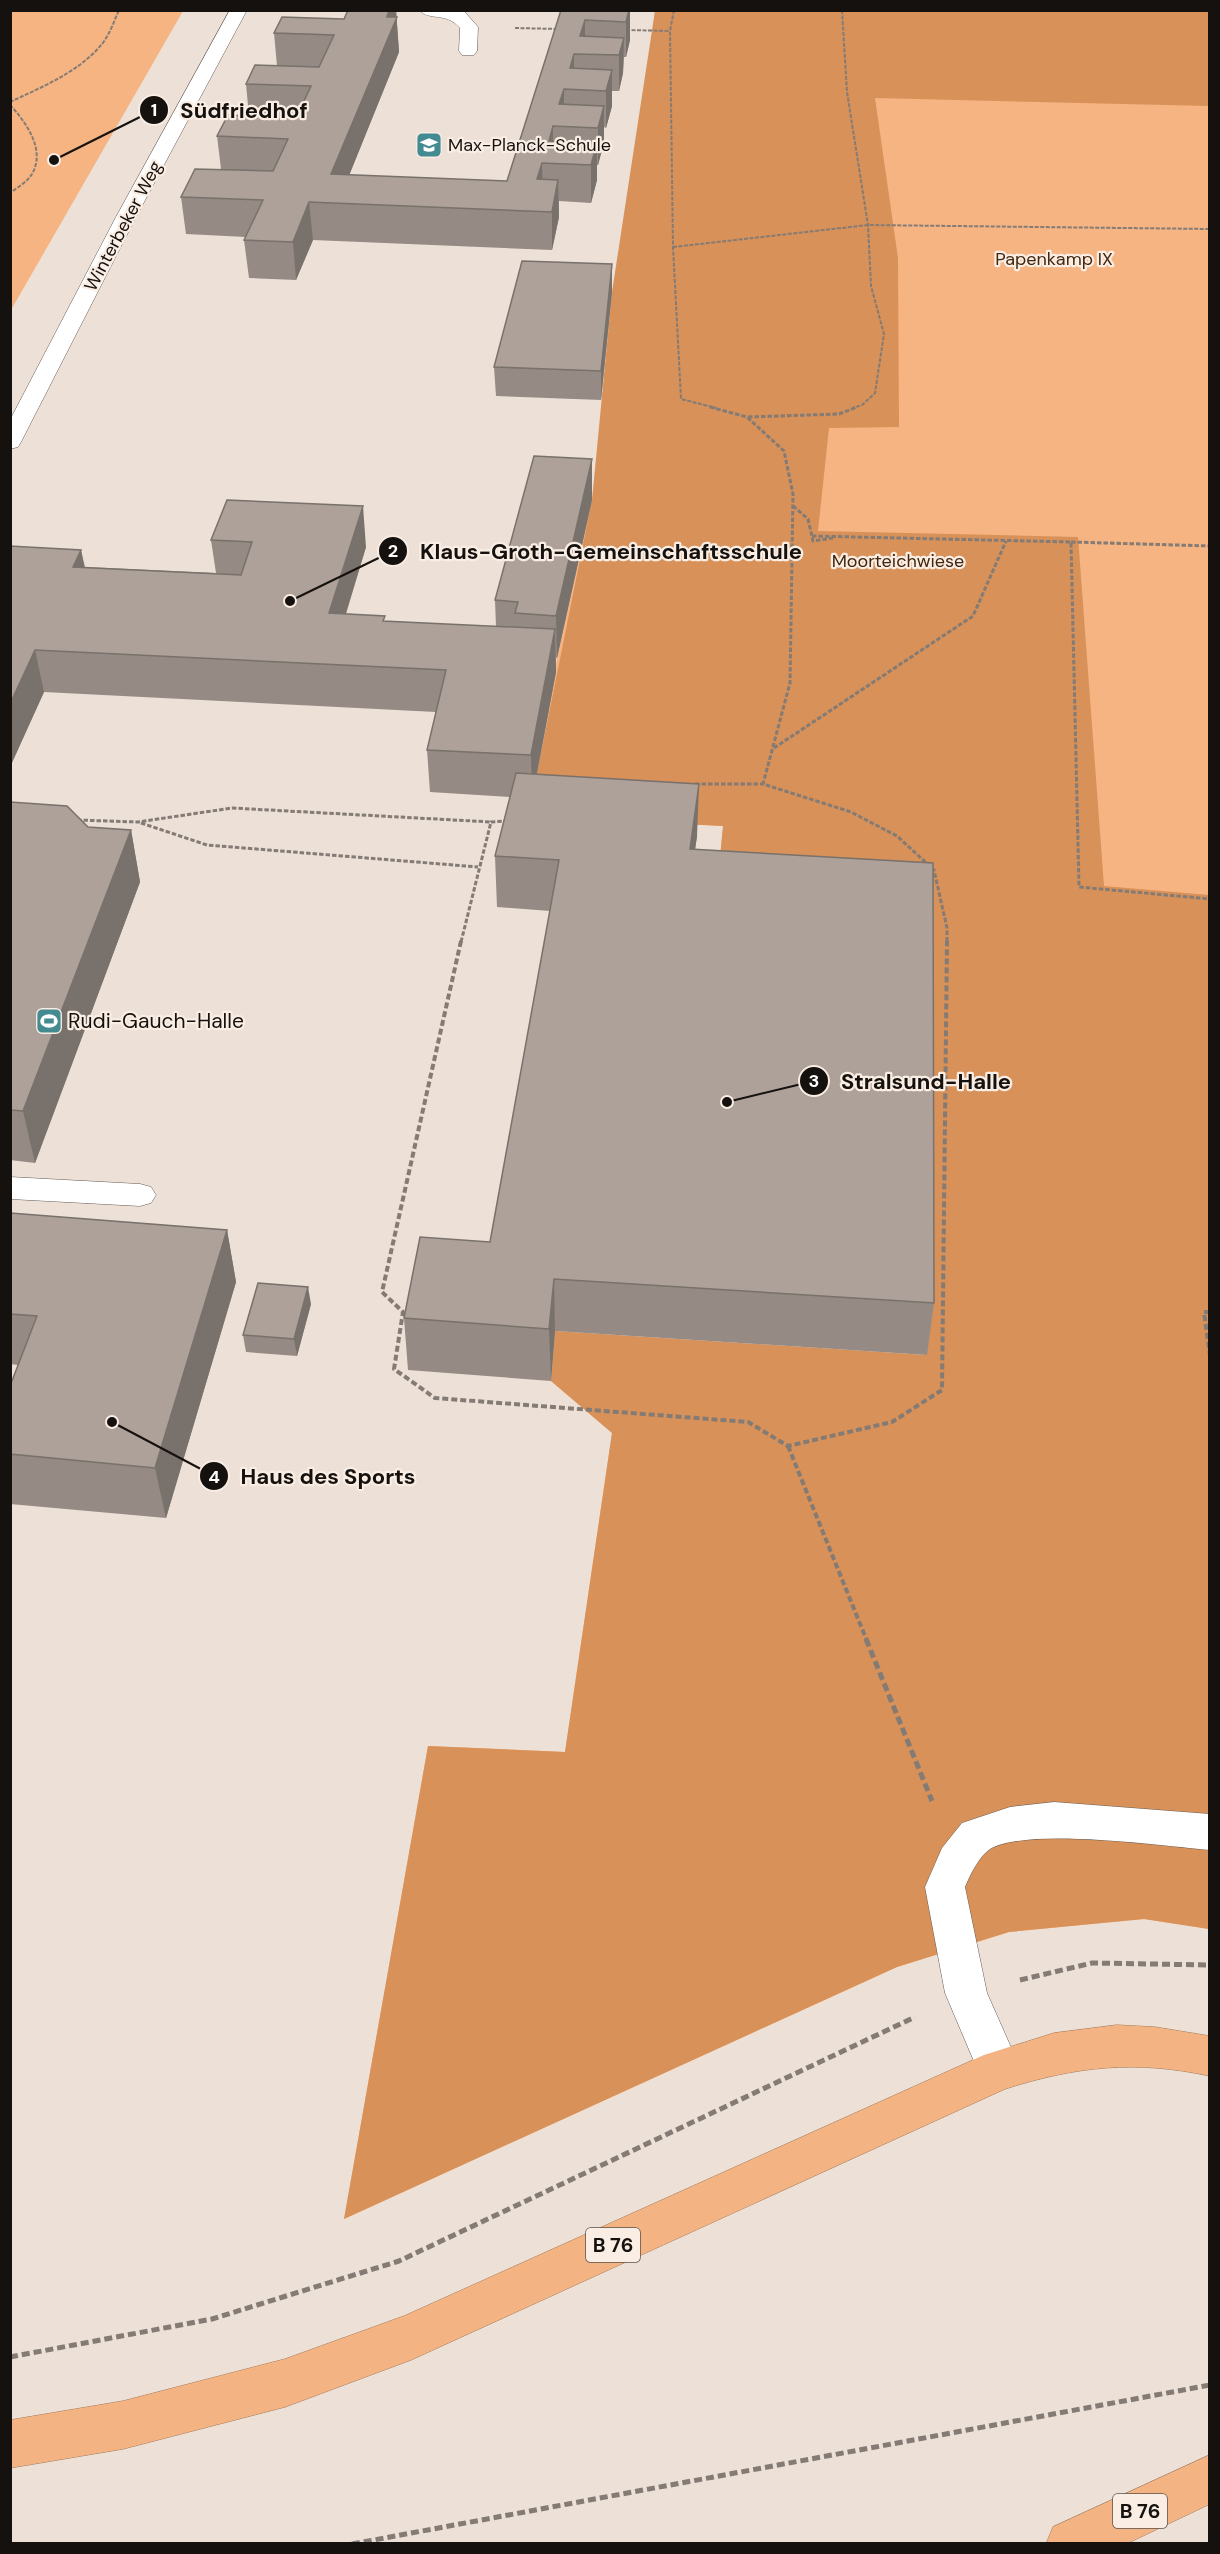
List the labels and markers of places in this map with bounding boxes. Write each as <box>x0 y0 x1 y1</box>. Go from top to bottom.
callout: Südfriedhof <box>139 90 320 130</box>
school or university icon: Max-Planck-Schule <box>414 130 444 160</box>
place label: Max-Planck-Schule <box>448 133 611 157</box>
callout: Klaus-Groth-Gemeinschaftsschule <box>378 531 814 571</box>
sports icon: Rudi-Gauch-Halle <box>34 1006 64 1036</box>
place label: Rudi-Gauch-Halle <box>68 1007 244 1035</box>
callout: Stralsund-Halle <box>799 1061 1023 1101</box>
callout: Haus des Sports <box>199 1456 428 1496</box>

